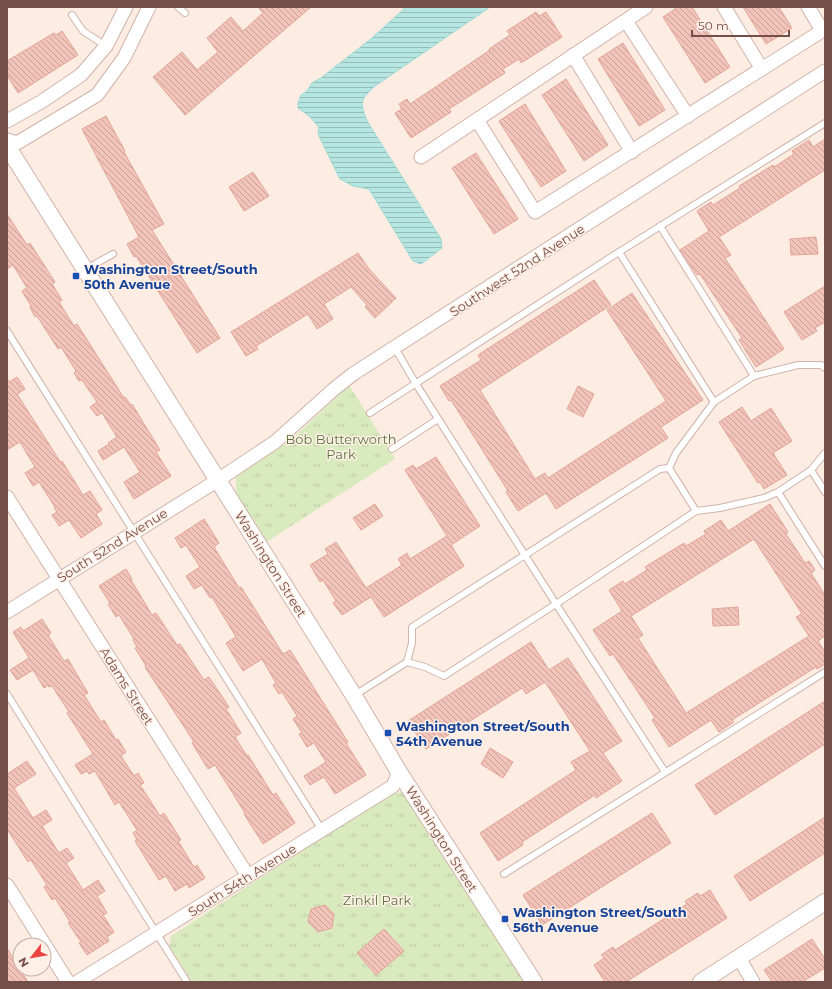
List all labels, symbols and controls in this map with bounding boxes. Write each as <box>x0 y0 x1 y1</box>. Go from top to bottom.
scale bar <box>692 12 789 38</box>
text: 50 m <box>698 18 729 33</box>
street label: Southwest 52nd Avenue <box>447 220 588 320</box>
place label: Washington Street/South 50th Avenue <box>84 261 258 292</box>
marker: Washington Street/South 50th Avenue <box>71 271 81 281</box>
park label: Bob Butterworth Park <box>286 431 396 462</box>
street label: South 52nd Avenue <box>54 504 170 585</box>
street label: Washington Street <box>232 508 310 620</box>
street label: Adams Street <box>97 644 157 728</box>
place label: Washington Street/South 54th Avenue <box>396 718 570 749</box>
marker: Washington Street/South 54th Avenue <box>383 728 393 738</box>
street label: Washington Street <box>403 783 481 895</box>
street label: South 54th Avenue <box>185 840 299 920</box>
park label: Zinkil Park <box>343 892 412 908</box>
place label: Washington Street/South 56th Avenue <box>513 904 687 935</box>
marker: Washington Street/South 56th Avenue <box>500 914 510 924</box>
north arrow <box>12 937 52 977</box>
text: N <box>15 955 32 970</box>

